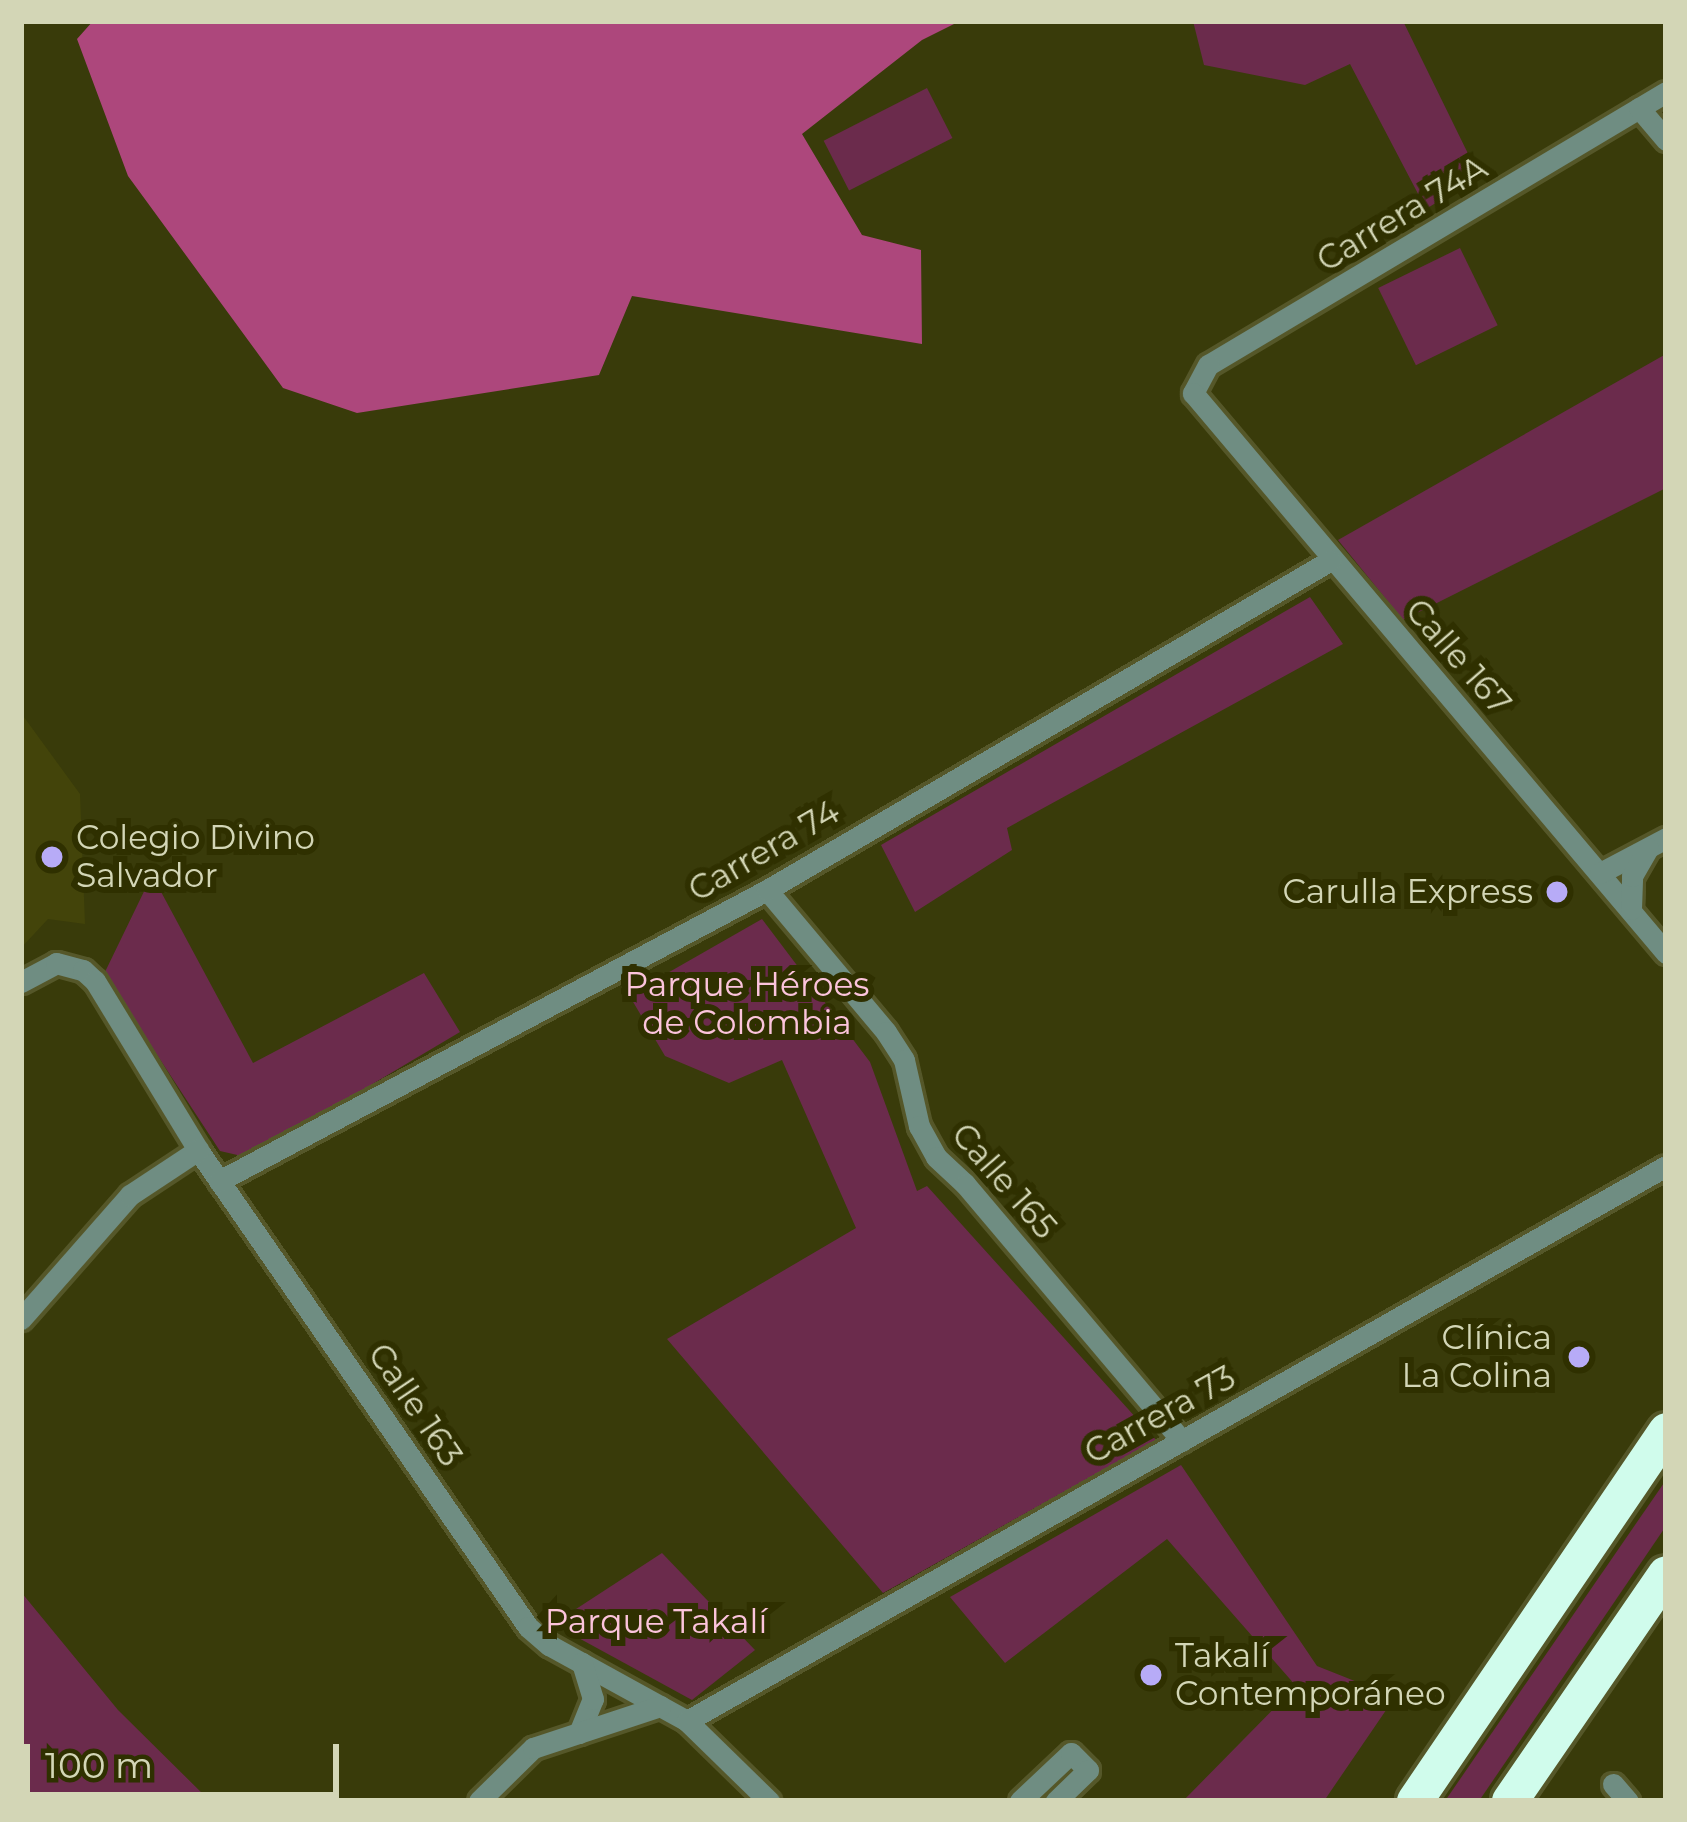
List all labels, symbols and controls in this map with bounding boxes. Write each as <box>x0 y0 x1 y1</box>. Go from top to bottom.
street label: Carrera 74A <box>1310 148 1494 280</box>
street label: Calle 167 <box>1397 591 1519 723</box>
street label: Carrera 74 <box>682 792 846 910</box>
place label: Colegio Divino Salvador <box>76 818 315 896</box>
marker: Colegio Divino Salvador <box>39 844 65 870</box>
place label: Carulla Express <box>1283 872 1533 912</box>
marker: Carulla Express <box>1544 879 1570 905</box>
park label: Parque Héroes de Colombia <box>625 965 869 1043</box>
street label: Calle 165 <box>943 1115 1065 1247</box>
place label: Clínica La Colina <box>1402 1318 1552 1396</box>
street label: Calle 163 <box>360 1336 470 1474</box>
marker: Clínica La Colina <box>1563 1341 1595 1373</box>
street label: Carrera 73 <box>1078 1357 1242 1473</box>
park label: Parque Takalí <box>545 1602 767 1642</box>
place label: Takalí Contemporáneo <box>1175 1636 1446 1714</box>
marker: Takalí Contemporáneo <box>1138 1662 1164 1688</box>
scale bar <box>30 1720 345 1794</box>
text: 100 m <box>45 1743 153 1787</box>

